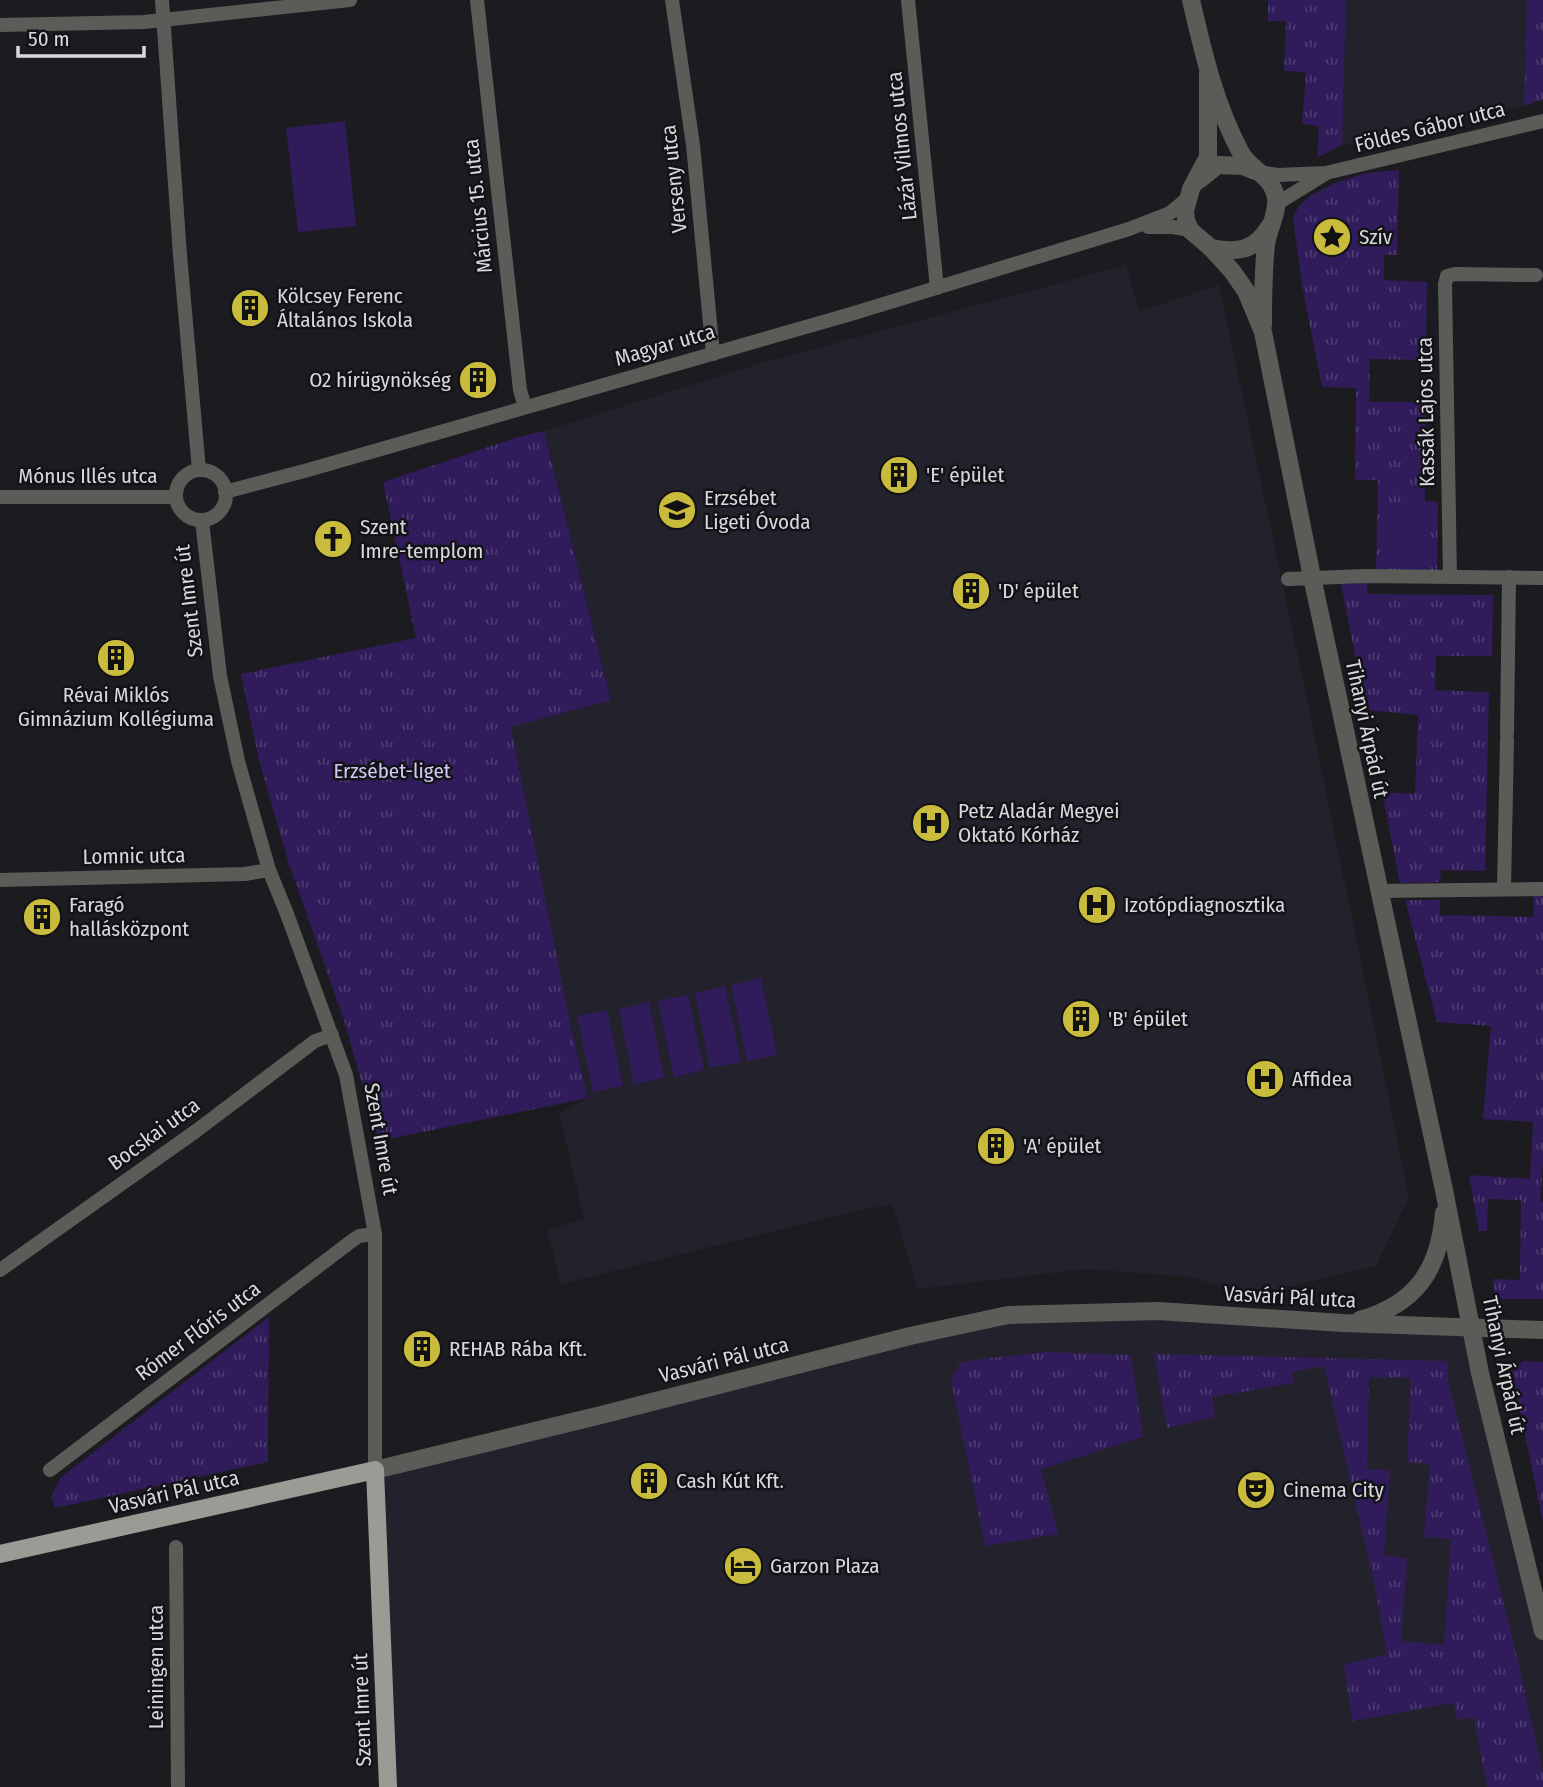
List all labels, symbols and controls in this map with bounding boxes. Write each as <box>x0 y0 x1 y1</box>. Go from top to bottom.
scale bar <box>18 14 144 58</box>
text: 50 m <box>28 26 70 52</box>
street label: Lázár Vilmos utca <box>881 70 923 222</box>
street label: Földes Gábor utca <box>1352 96 1508 158</box>
street label: Verseny utca <box>655 124 693 234</box>
street label: Március 15. utca <box>458 138 498 274</box>
place icon: Szív <box>1311 216 1353 258</box>
place label: Szív <box>1359 224 1393 250</box>
place label: Kölcsey Ferenc Általános Iskola <box>277 283 413 333</box>
building icon: Kölcsey Ferenc Általános Iskola <box>229 287 271 329</box>
street label: Magyar utca <box>612 318 718 372</box>
street label: Kassák Lajos utca <box>1412 337 1440 487</box>
building icon: O2 hírügynökség <box>457 359 499 401</box>
place label: O2 hírügynökség <box>309 367 451 393</box>
building icon: 'E' épület <box>878 454 920 496</box>
place label: 'E' épület <box>926 462 1005 488</box>
street label: Mónus Illés utca <box>18 463 158 489</box>
place label: Erzsébet Ligeti Óvoda <box>704 485 811 535</box>
school or university icon: Erzsébet Ligeti Óvoda <box>656 489 698 531</box>
place label: Szent Imre-templom <box>360 514 483 564</box>
church icon: Szent Imre-templom <box>312 518 354 560</box>
street label: Szent Imre út <box>169 543 209 659</box>
building icon: 'D' épület <box>950 570 992 612</box>
place label: 'D' épület <box>998 578 1079 604</box>
building icon: Révai Miklós Gimnázium Kollégiuma <box>95 637 137 679</box>
street label: Tihanyi Árpád út <box>1340 658 1394 801</box>
place label: Révai Miklós Gimnázium Kollégiuma <box>18 682 214 732</box>
park label: Erzsébet-liget <box>333 758 451 784</box>
place label: Petz Aladár Megyei Oktató Kórház <box>958 798 1120 848</box>
hospital icon: Petz Aladár Megyei Oktató Kórház <box>910 802 952 844</box>
street label: Lomnic utca <box>82 842 186 870</box>
hospital icon: Izotópdiagnosztika <box>1076 884 1118 926</box>
place label: Faragó hallásközpont <box>69 892 189 942</box>
place label: Izotópdiagnosztika <box>1124 892 1285 918</box>
building icon: Faragó hallásközpont <box>21 896 63 938</box>
building icon: 'B' épület <box>1060 998 1102 1040</box>
place label: 'B' épület <box>1108 1006 1188 1032</box>
hospital icon: Affidea <box>1244 1058 1286 1100</box>
place label: Affidea <box>1292 1066 1352 1092</box>
street label: Szent Imre út <box>358 1081 404 1197</box>
street label: Bocskai utca <box>103 1092 205 1176</box>
building icon: 'A' épület <box>975 1125 1017 1167</box>
place label: 'A' épület <box>1023 1133 1102 1159</box>
street label: Rómer Flóris utca <box>130 1276 266 1386</box>
street label: Vasvári Pál utca <box>1223 1281 1357 1313</box>
street label: Tihanyi Árpád út <box>1477 1294 1531 1437</box>
building icon: REHAB Rába Kft. <box>401 1328 443 1370</box>
street label: Vasvári Pál utca <box>657 1331 791 1389</box>
place label: REHAB Rába Kft. <box>449 1336 587 1362</box>
building icon: Cash Kút Kft. <box>628 1460 670 1502</box>
street label: Vasvári Pál utca <box>106 1464 242 1520</box>
place label: Cash Kút Kft. <box>676 1468 784 1494</box>
theatre icon: Cinema City <box>1235 1469 1277 1511</box>
place label: Cinema City <box>1283 1477 1385 1503</box>
hotel icon: Garzon Plaza <box>722 1545 764 1587</box>
place label: Garzon Plaza <box>770 1553 879 1579</box>
street label: Leiningen utca <box>143 1605 169 1729</box>
street label: Szent Imre út <box>347 1653 377 1767</box>

